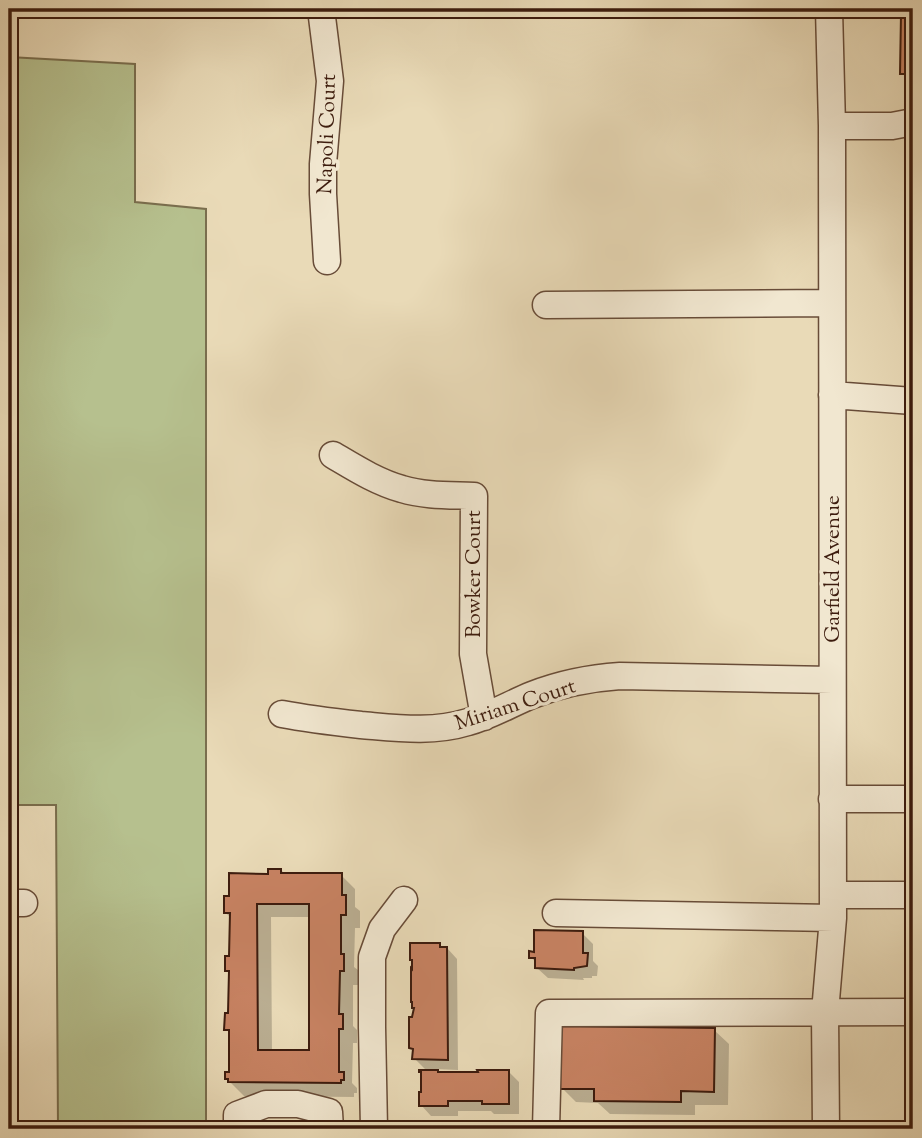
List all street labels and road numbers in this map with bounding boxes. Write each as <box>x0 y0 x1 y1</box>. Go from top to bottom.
street label: Napoli Court <box>311 73 345 195</box>
street label: Garfield Avenue <box>819 495 849 643</box>
street label: Bowker Court <box>460 510 490 638</box>
street label: Miriam Court <box>451 672 580 740</box>

